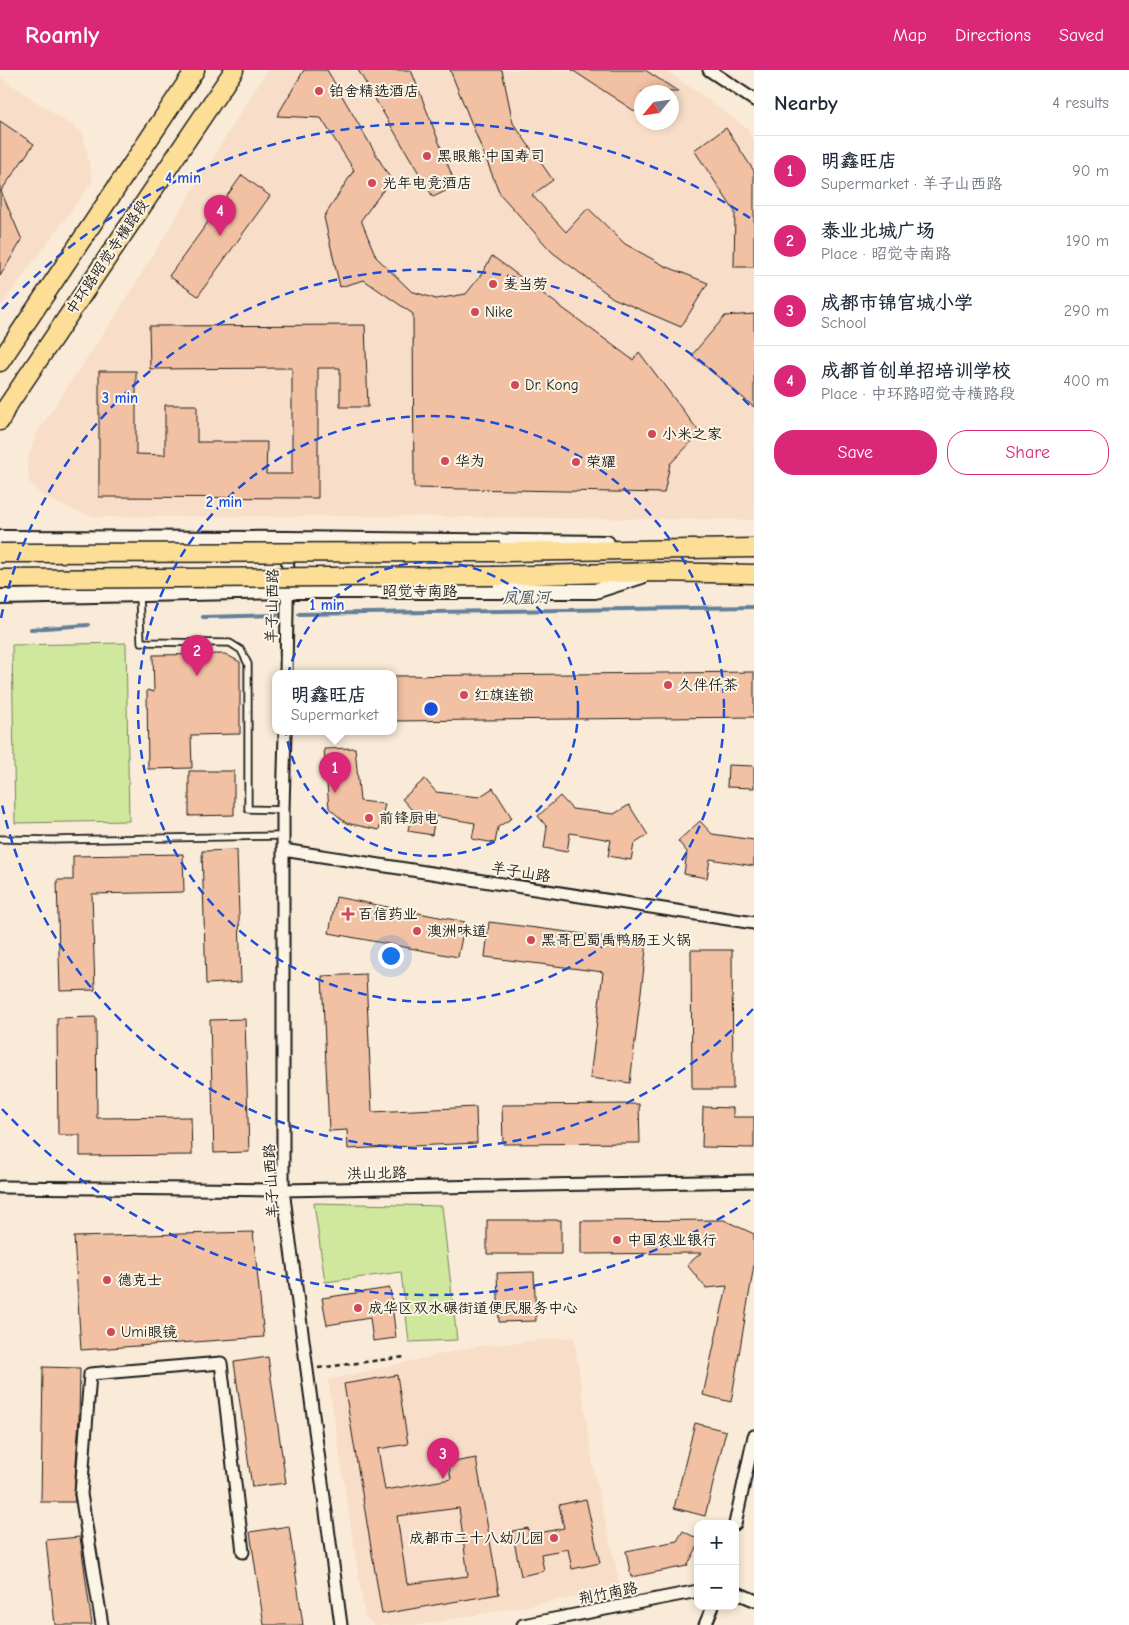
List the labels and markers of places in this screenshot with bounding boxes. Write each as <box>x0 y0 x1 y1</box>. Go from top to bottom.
place label: 铂舍精选酒店 <box>329 82 419 100</box>
marker: 铂舍精选酒店 <box>313 85 325 97</box>
place label: 黑眼熊·中国寿司 <box>437 147 545 165</box>
marker: 黑眼熊·中国寿司 <box>421 150 433 162</box>
place label: 光年电竞酒店 <box>382 174 472 192</box>
marker: 光年电竞酒店 <box>366 177 378 189</box>
pin: 4 <box>204 195 236 236</box>
place label: 麦当劳 <box>503 275 548 293</box>
marker: 麦当劳 <box>487 278 499 290</box>
place label: Nike <box>485 303 513 321</box>
marker: Nike <box>469 306 481 318</box>
place label: Dr. Kong <box>525 376 579 394</box>
marker: Dr. Kong <box>509 379 521 391</box>
place label: 小米之家 <box>662 425 722 443</box>
marker: 小米之家 <box>646 428 658 440</box>
place label: 华为 <box>455 452 485 470</box>
place label: 荣耀 <box>586 453 616 471</box>
marker: 华为 <box>439 455 451 467</box>
marker: 荣耀 <box>570 456 582 468</box>
pin: 2 <box>181 635 213 676</box>
place label: 久伴仟茶 <box>678 676 738 694</box>
marker: 久伴仟茶 <box>662 679 674 691</box>
place label: 红旗连锁 <box>474 686 534 704</box>
marker: 红旗连锁 <box>458 689 470 701</box>
centre of rings <box>422 700 440 718</box>
pin: 1 <box>319 752 351 793</box>
place label: 前锋厨电 <box>379 809 439 827</box>
marker: 前锋厨电 <box>363 812 375 824</box>
place label: 百信药业 <box>358 905 418 923</box>
marker: 百信药业 <box>342 908 354 920</box>
place label: 澳洲味道 <box>427 922 487 940</box>
marker: 澳洲味道 <box>411 925 423 937</box>
place label: 黑哥巴蜀禹鸭肠王火锅 <box>541 931 691 949</box>
marker: 黑哥巴蜀禹鸭肠王火锅 <box>525 934 537 946</box>
place label: 中国农业银行 <box>627 1231 717 1249</box>
marker: 中国农业银行 <box>611 1234 623 1246</box>
place label: 德克士 <box>117 1271 162 1289</box>
marker: 德克士 <box>101 1274 113 1286</box>
place label: 成华区双水碾街道便民服务中心 <box>368 1299 578 1317</box>
marker: 成华区双水碾街道便民服务中心 <box>352 1302 364 1314</box>
place label: Umi眼镜 <box>121 1323 177 1341</box>
marker: Umi眼镜 <box>105 1326 117 1338</box>
pin: 3 <box>427 1438 459 1479</box>
place label: 成都市二十八幼儿园 <box>409 1529 544 1547</box>
marker: 成都市二十八幼儿园 <box>548 1532 560 1544</box>

